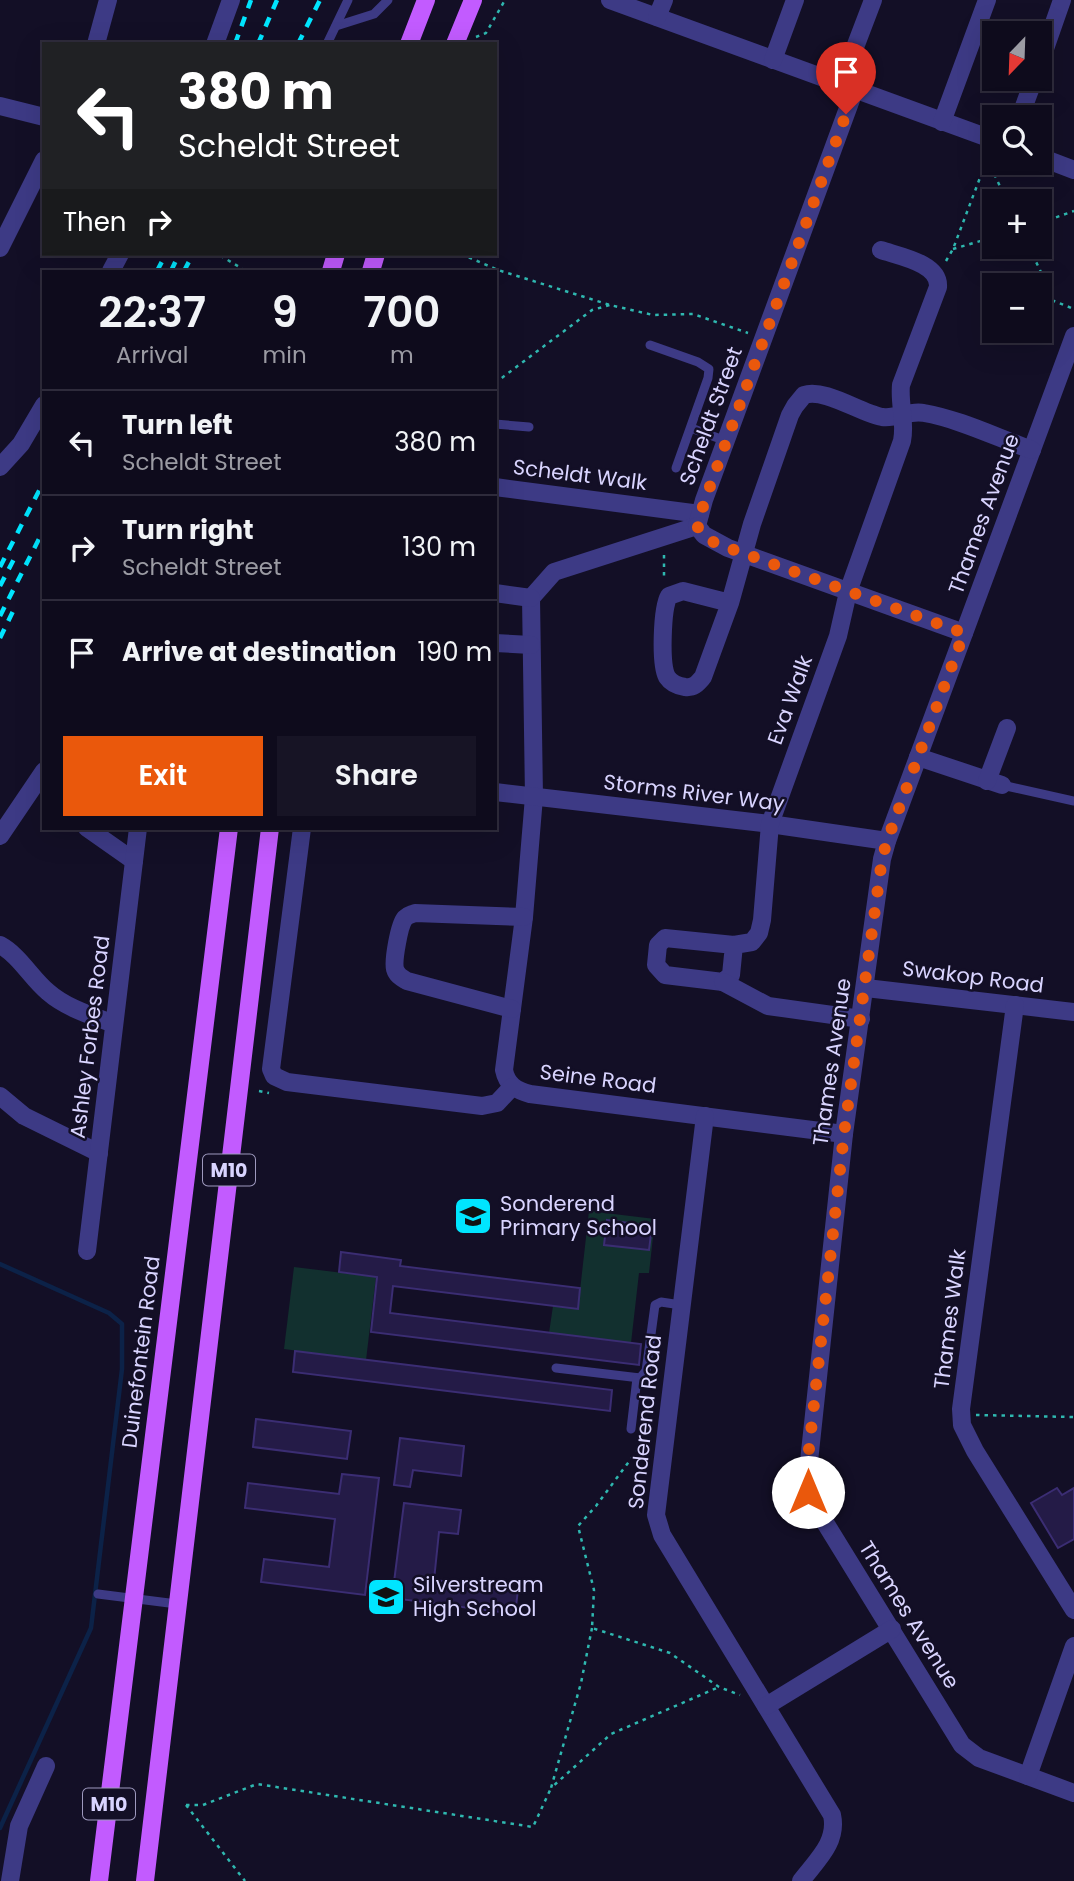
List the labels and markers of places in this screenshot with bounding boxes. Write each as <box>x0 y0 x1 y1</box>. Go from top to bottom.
pin <box>816 42 876 114</box>
place label: Sonderend Primary School <box>500 1189 657 1242</box>
school or university icon: Sonderend Primary School <box>452 1195 494 1237</box>
place label: Silverstream High School <box>413 1570 544 1623</box>
school or university icon: Silverstream High School <box>365 1576 407 1618</box>

